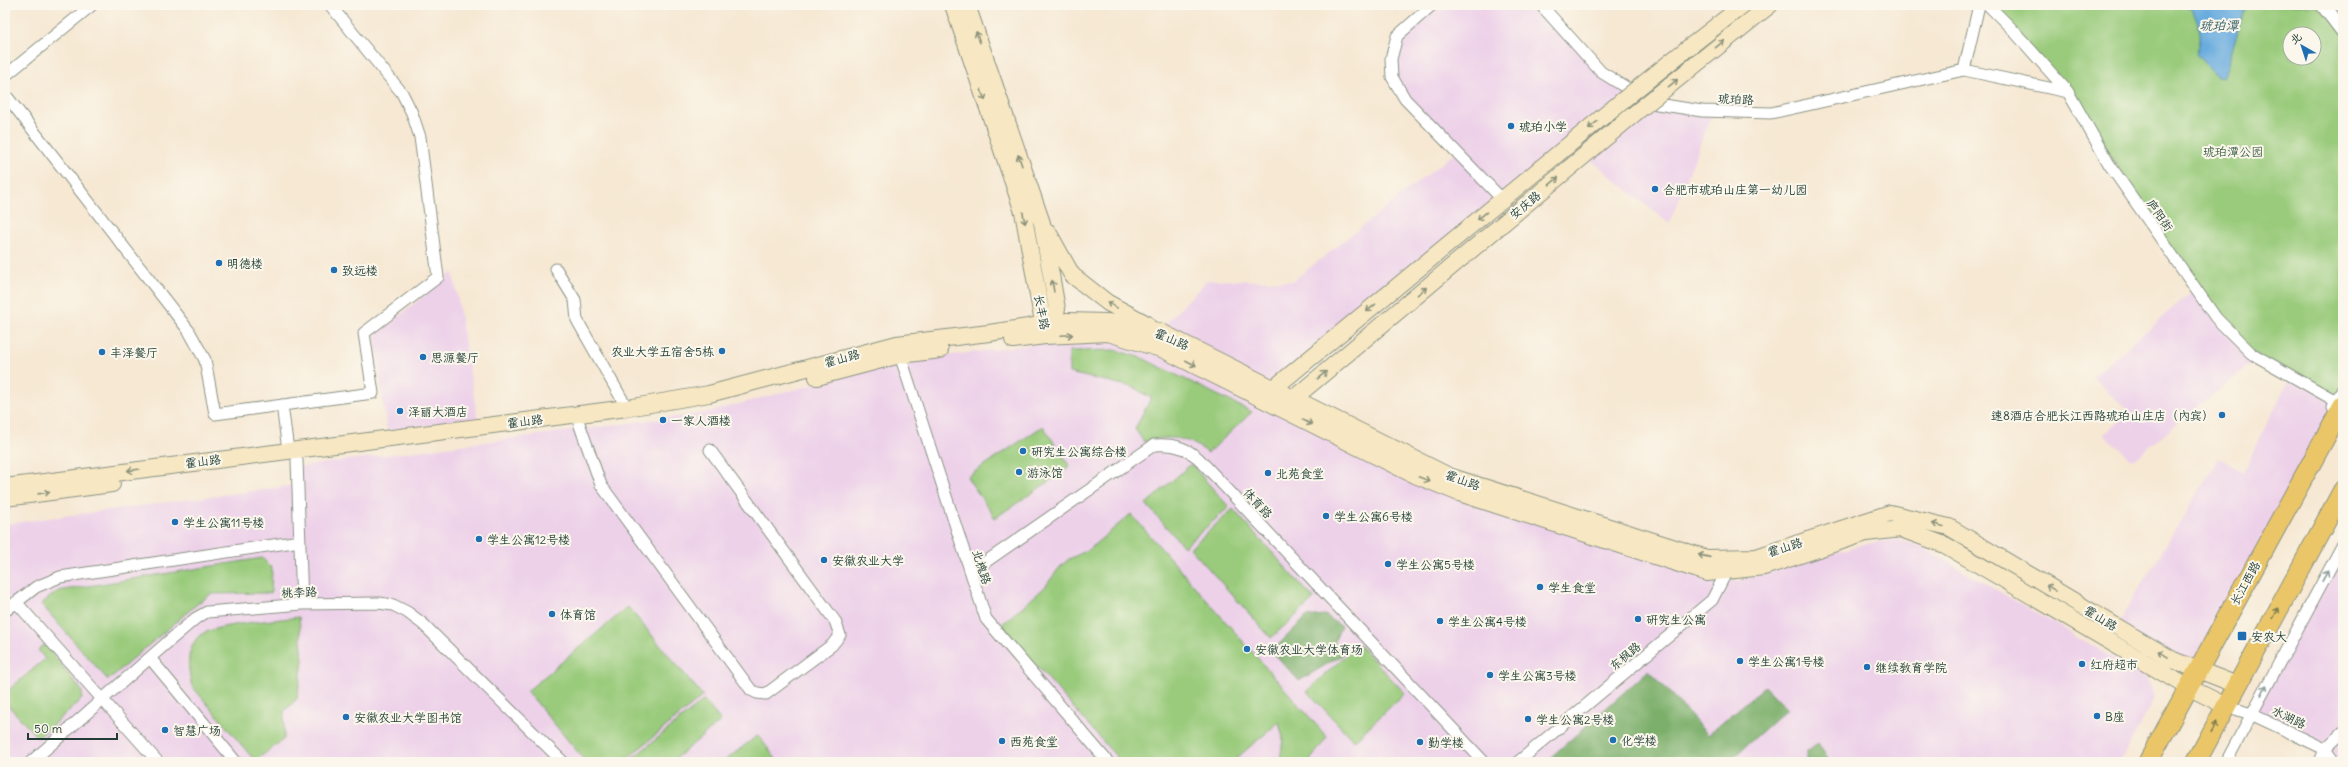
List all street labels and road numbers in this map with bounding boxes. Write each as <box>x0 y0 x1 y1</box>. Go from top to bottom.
street label: 琥珀路 <box>1718 91 1754 107</box>
street label: 安庆路 <box>1506 188 1544 222</box>
street label: 庐阳街 <box>2144 196 2176 234</box>
street label: 长丰路 <box>1031 293 1053 331</box>
street label: 霍山路 <box>1152 325 1192 353</box>
street label: 霍山路 <box>823 346 861 370</box>
street label: 霍山路 <box>506 411 544 431</box>
street label: 霍山路 <box>184 451 222 471</box>
street label: 霍山路 <box>1444 467 1482 493</box>
street label: 体育路 <box>1240 485 1276 521</box>
street label: 霍山路 <box>1766 534 1804 560</box>
street label: 北槐路 <box>969 548 995 586</box>
street label: 长江西路 <box>2227 558 2263 608</box>
street label: 桃李路 <box>281 584 317 600</box>
street label: 霍山路 <box>2082 602 2120 634</box>
street label: 东枫路 <box>1606 639 1644 673</box>
street label: 水湖路 <box>2270 702 2308 732</box>

